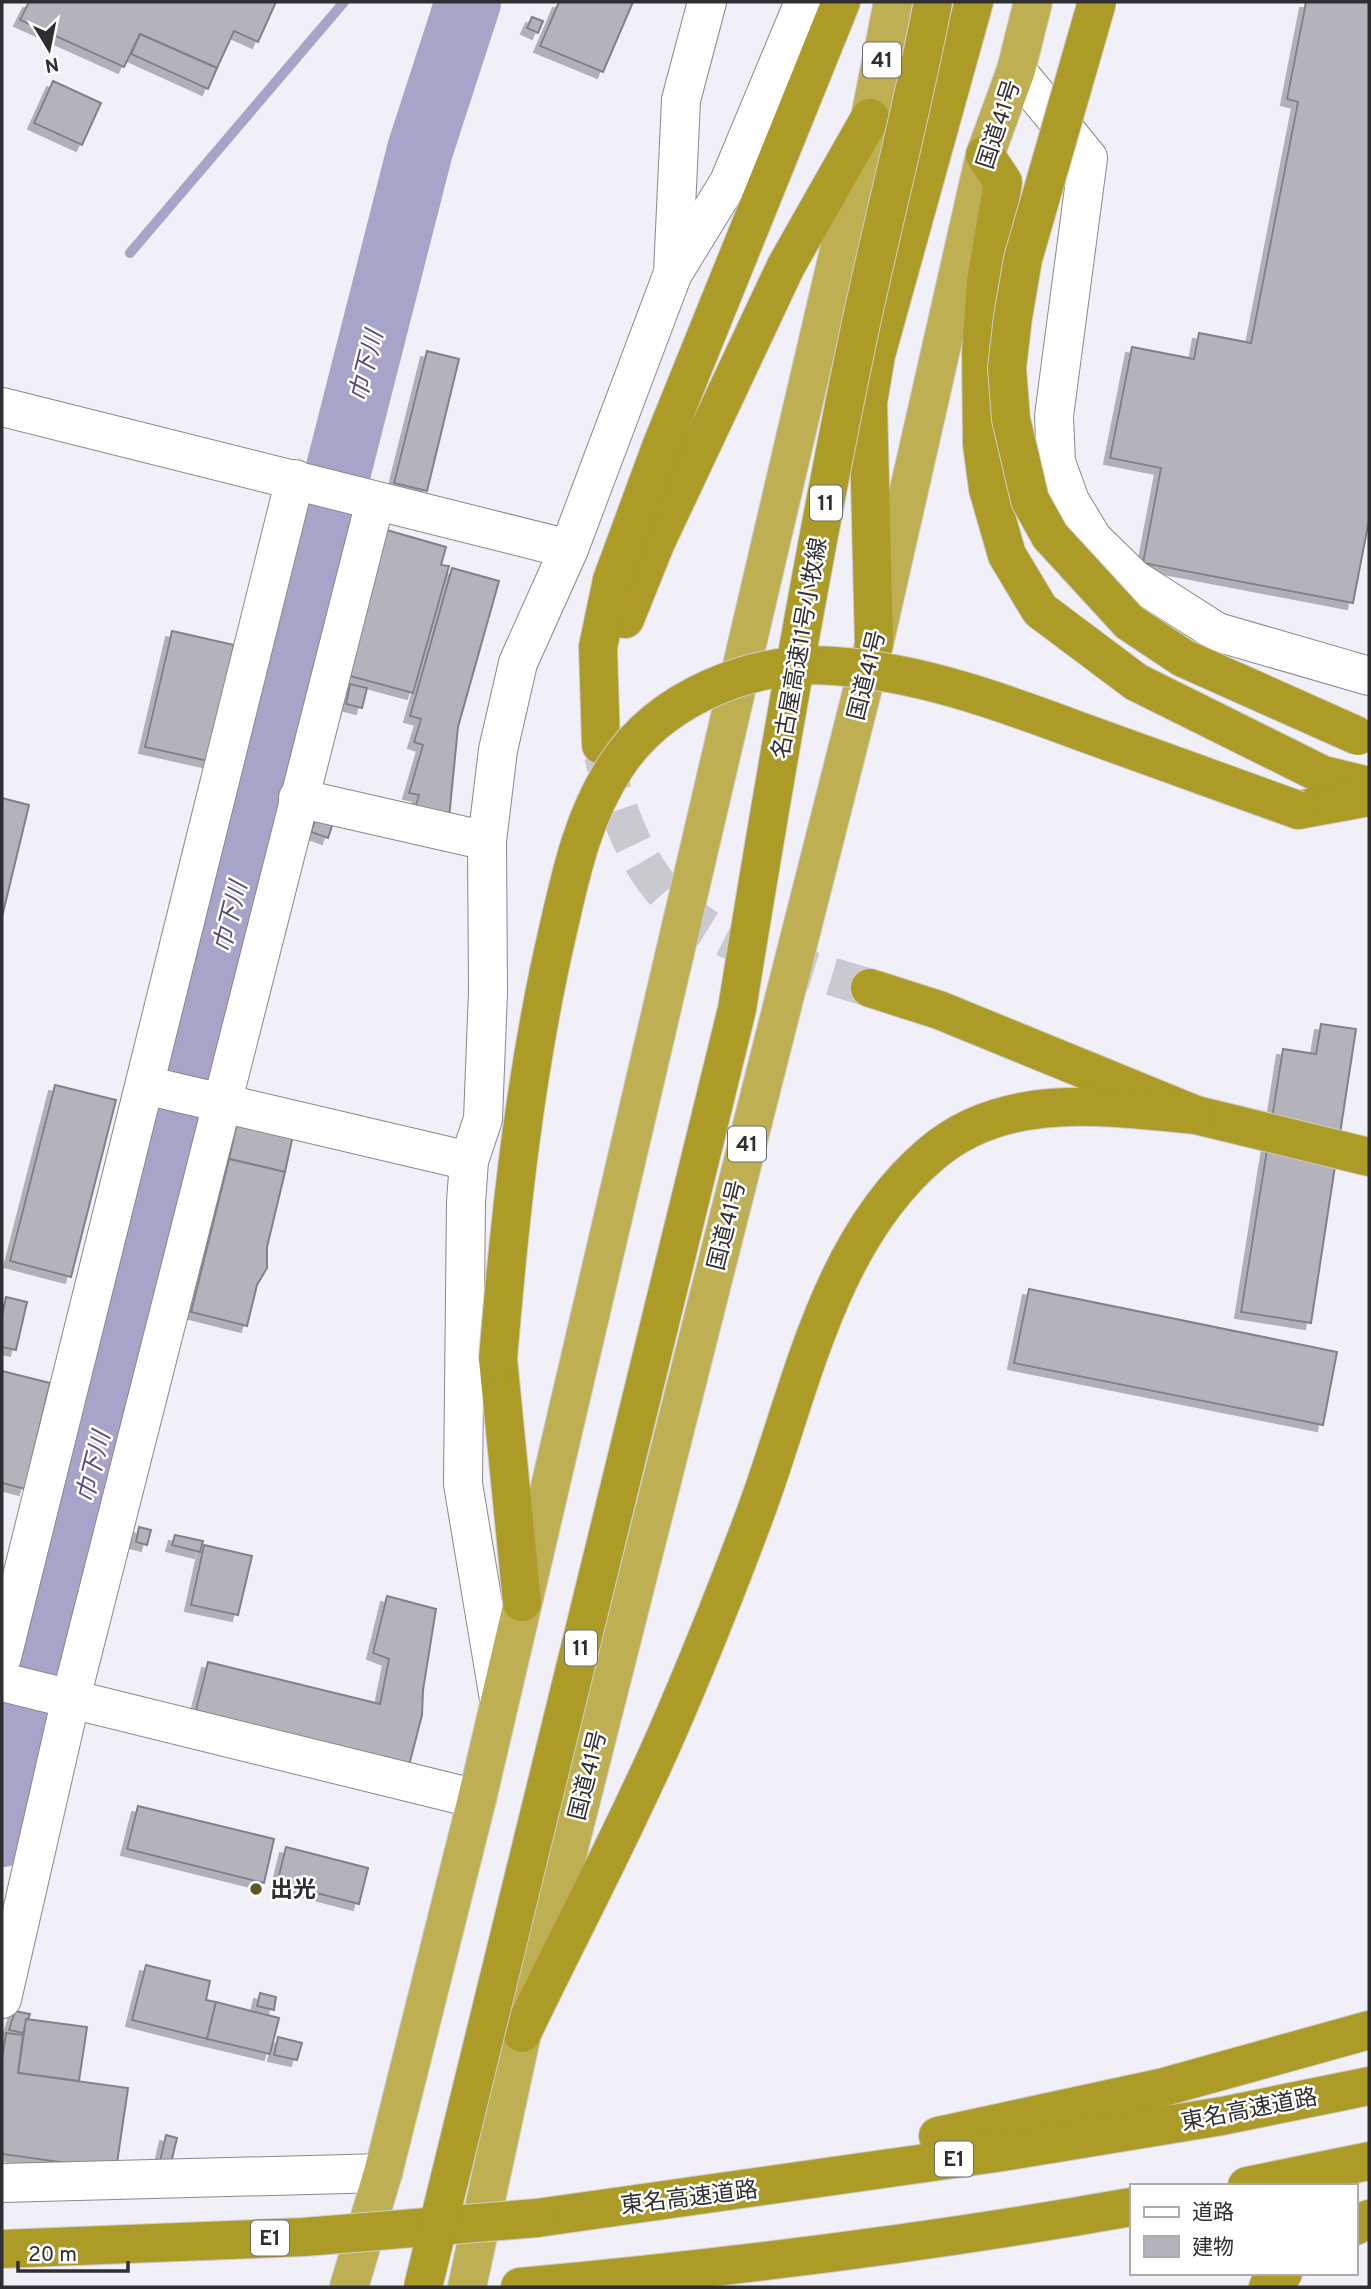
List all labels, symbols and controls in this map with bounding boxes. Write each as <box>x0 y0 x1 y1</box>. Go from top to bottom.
north arrow <box>14 14 84 84</box>
road number: 41 <box>863 42 901 78</box>
text: N <box>43 51 60 77</box>
street label: 国道41号 <box>972 77 1028 173</box>
water label: 巾下川 <box>345 325 392 405</box>
road number: 11 <box>810 486 842 520</box>
street label: 名古屋高速11号小牧線 <box>768 536 835 761</box>
street label: 国道41号 <box>843 628 894 724</box>
water label: 巾下川 <box>209 876 256 956</box>
road number: 41 <box>728 1126 766 1162</box>
street label: 国道41号 <box>703 1178 754 1274</box>
water label: 巾下川 <box>72 1426 119 1506</box>
road number: 11 <box>565 1630 597 1666</box>
street label: 国道41号 <box>564 1728 615 1824</box>
place label: 出光 <box>270 1877 316 1906</box>
marker: 出光 <box>248 1881 264 1897</box>
street label: 東名高速道路 <box>1179 2084 1320 2139</box>
road number: E1 <box>935 2142 973 2176</box>
street label: 東名高速道路 <box>619 2177 760 2222</box>
legend <box>1130 2184 1357 2275</box>
text: 道路 <box>1192 2200 1234 2227</box>
road number: E1 <box>251 2220 289 2256</box>
scale bar <box>18 2230 128 2274</box>
text: 建物 <box>1192 2235 1234 2262</box>
text: 20 m <box>28 2242 77 2269</box>

